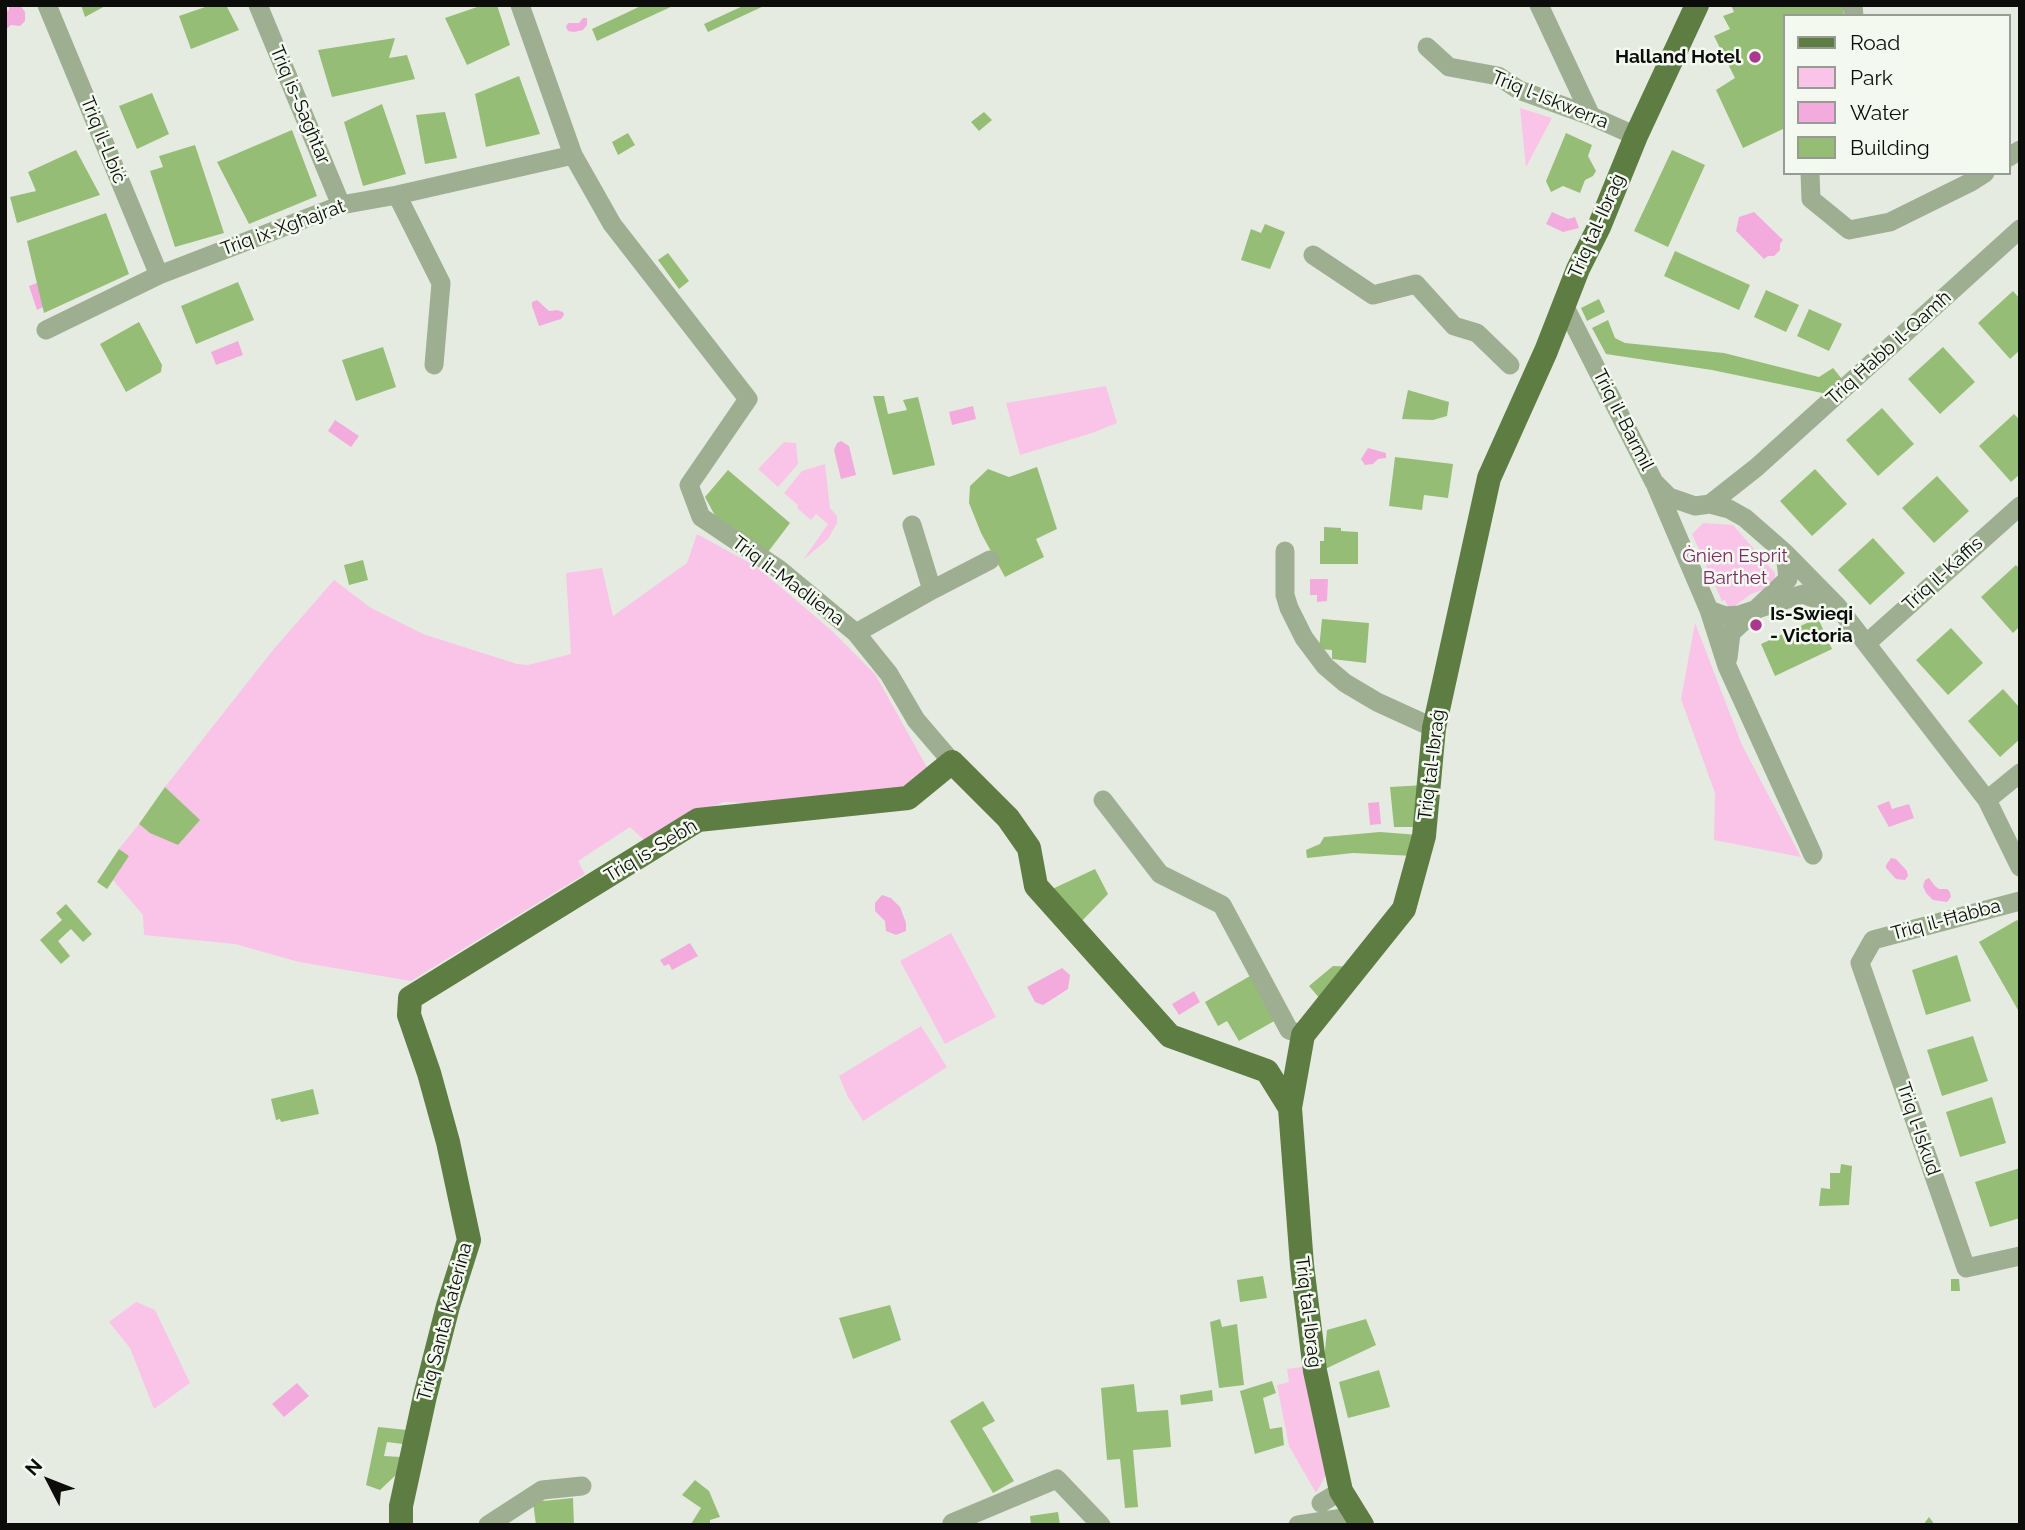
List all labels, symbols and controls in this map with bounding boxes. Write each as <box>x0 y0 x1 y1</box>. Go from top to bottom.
legend <box>1784 14 2011 175</box>
text: Road <box>1850 30 1900 55</box>
street label: Triq is-Sagħtar <box>265 42 335 168</box>
place label: Halland Hotel <box>1615 46 1741 68</box>
marker: Halland Hotel <box>1747 49 1763 65</box>
text: Park <box>1850 65 1893 90</box>
street label: Triq l-Iskwerra <box>1488 66 1612 134</box>
street label: Triq il-Lbiċ <box>75 93 131 187</box>
text: Water <box>1850 100 1909 125</box>
text: Building <box>1850 135 1930 160</box>
street label: Triq tal-Ibraġ <box>1564 170 1630 282</box>
street label: Triq ix-Xgħajrat <box>218 195 348 261</box>
street label: Triq Ħabb il-Qamħ <box>1822 286 1956 410</box>
street label: Triq il-Barmil <box>1588 366 1658 474</box>
street label: Triq il-Madliena <box>727 531 849 631</box>
street label: Triq il-Kaffis <box>1898 532 1988 616</box>
park label: Ġnien Esprit Barthet <box>1682 545 1788 589</box>
place label: Is-Swieqi - Victoria <box>1770 603 1853 647</box>
marker: Is-Swieqi - Victoria <box>1748 617 1764 633</box>
street label: Triq tal-Ibraġ <box>1414 708 1450 822</box>
street label: Triq is-Sebħ <box>601 814 701 888</box>
street label: Triq il-Ħabba <box>1889 894 2003 946</box>
street label: Triq l-Iskud <box>1891 1079 1945 1179</box>
street label: Triq Santa Katerina <box>413 1240 477 1404</box>
street label: Triq tal-Ibraġ <box>1290 1255 1326 1369</box>
north arrow <box>14 1446 84 1516</box>
text: N <box>20 1454 46 1480</box>

